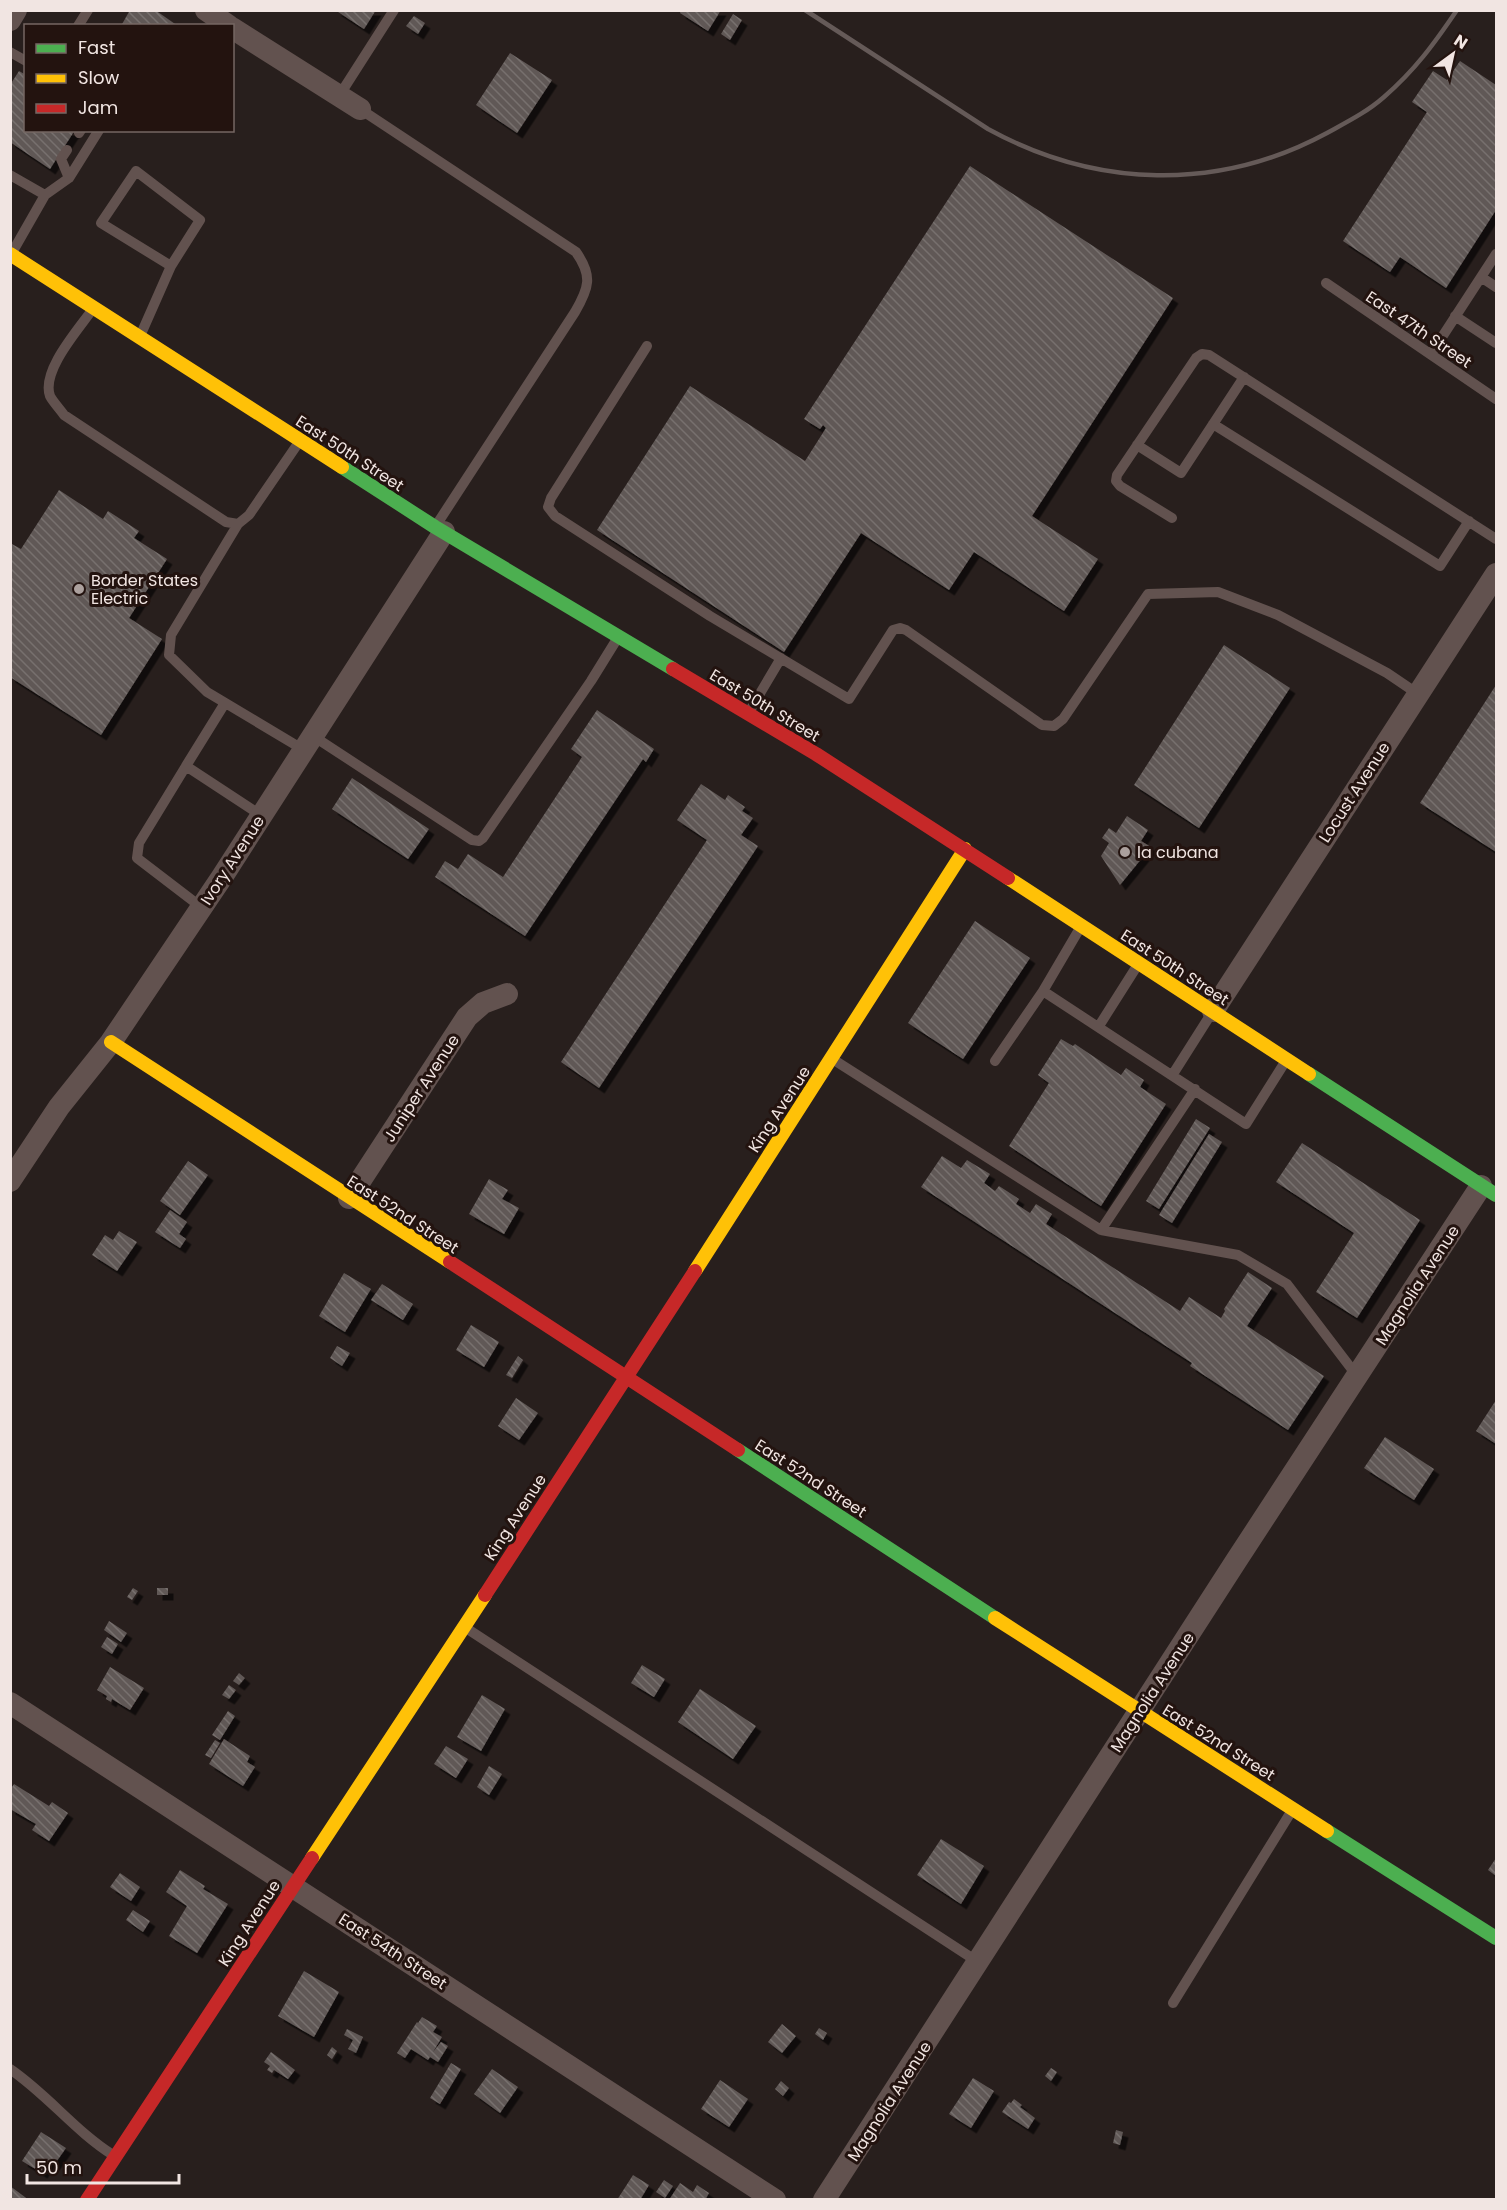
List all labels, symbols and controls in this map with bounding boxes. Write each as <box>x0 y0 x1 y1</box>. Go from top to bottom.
legend <box>24 24 234 132</box>
north arrow <box>1423 24 1483 84</box>
text: N <box>1450 29 1472 55</box>
text: Fast <box>78 35 115 60</box>
text: Slow <box>78 65 120 90</box>
text: Jam <box>78 95 118 120</box>
street label: East 47th Street <box>1361 285 1476 374</box>
street label: East 50th Street <box>291 410 408 497</box>
place label: Border States Electric <box>91 569 198 610</box>
marker: Border States Electric <box>72 582 86 596</box>
street label: East 50th Street <box>705 663 824 747</box>
street label: Locust Avenue <box>1313 737 1396 847</box>
street label: Ivory Avenue <box>195 811 270 910</box>
place label: la cubana <box>1137 841 1219 864</box>
marker: la cubana <box>1118 845 1132 859</box>
street label: East 50th Street <box>1116 924 1233 1011</box>
street label: Juniper Avenue <box>378 1030 465 1147</box>
street label: King Avenue <box>743 1061 816 1157</box>
street label: East 52nd Street <box>342 1170 463 1259</box>
street label: Magnolia Avenue <box>1370 1221 1465 1350</box>
street label: East 52nd Street <box>750 1434 871 1523</box>
street label: King Avenue <box>479 1469 552 1565</box>
street label: Magnolia Avenue <box>1105 1628 1200 1757</box>
street label: East 52nd Street <box>1158 1699 1280 1786</box>
street label: King Avenue <box>213 1875 286 1971</box>
street label: East 54th Street <box>334 1908 451 1995</box>
street label: Magnolia Avenue <box>842 2037 937 2166</box>
scale bar <box>27 2147 178 2185</box>
text: 50 m <box>36 2155 82 2180</box>

